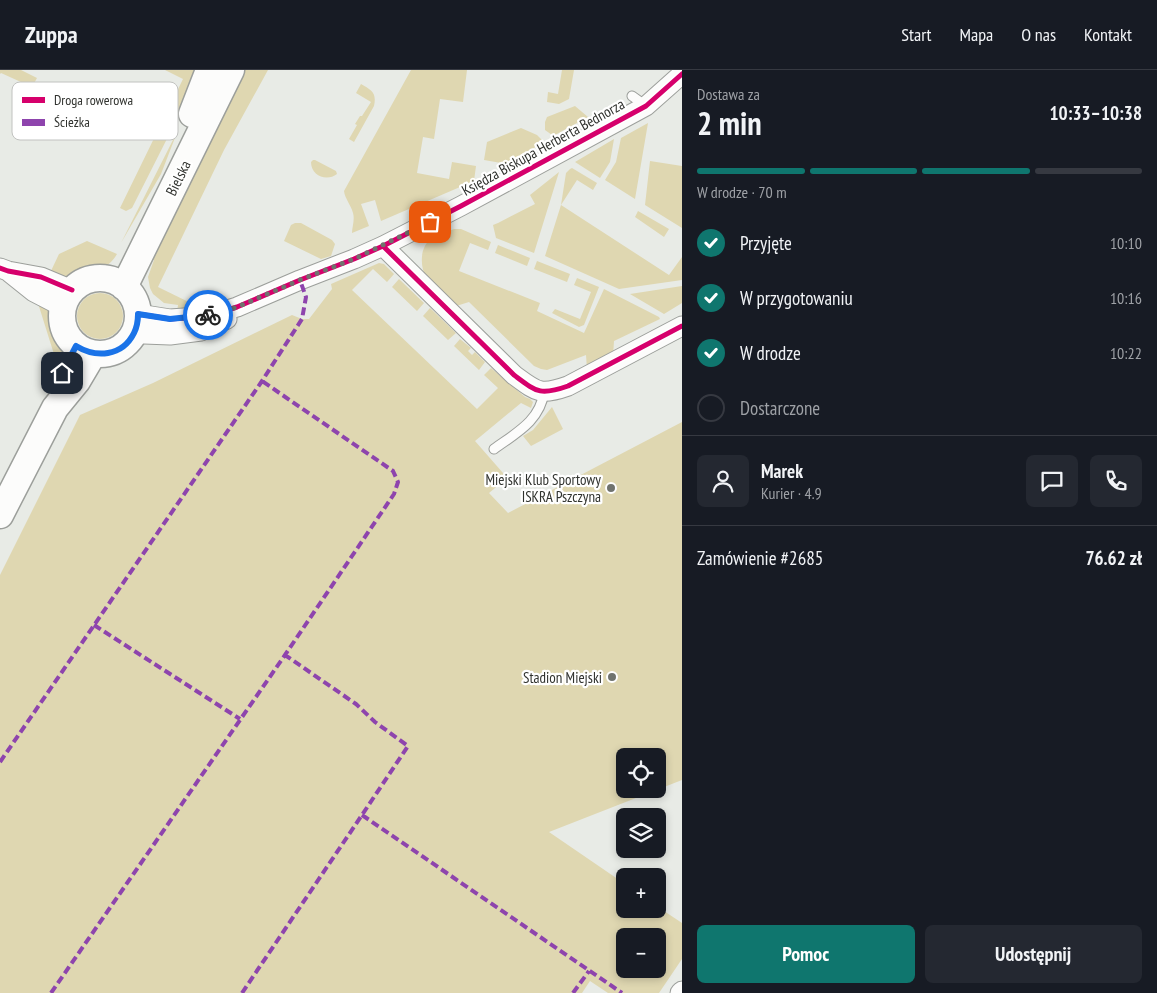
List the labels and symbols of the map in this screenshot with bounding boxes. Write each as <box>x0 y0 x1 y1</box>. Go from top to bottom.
legend <box>12 82 178 140</box>
text: Droga rowerowa <box>54 91 133 109</box>
street label: Księdza Biskupa Herberta Bednorza <box>458 94 628 200</box>
text: Ścieżka <box>54 113 90 131</box>
street label: Bielska <box>161 157 195 199</box>
pin <box>409 201 451 243</box>
courier <box>183 290 233 340</box>
pin <box>41 352 83 394</box>
place label: Miejski Klub Sportowy ISKRA Pszczyna <box>485 470 601 506</box>
marker: Miejski Klub Sportowy ISKRA Pszczyna <box>605 482 617 494</box>
place label: Stadion Miejski <box>523 668 602 687</box>
marker: Stadion Miejski <box>606 671 618 683</box>

